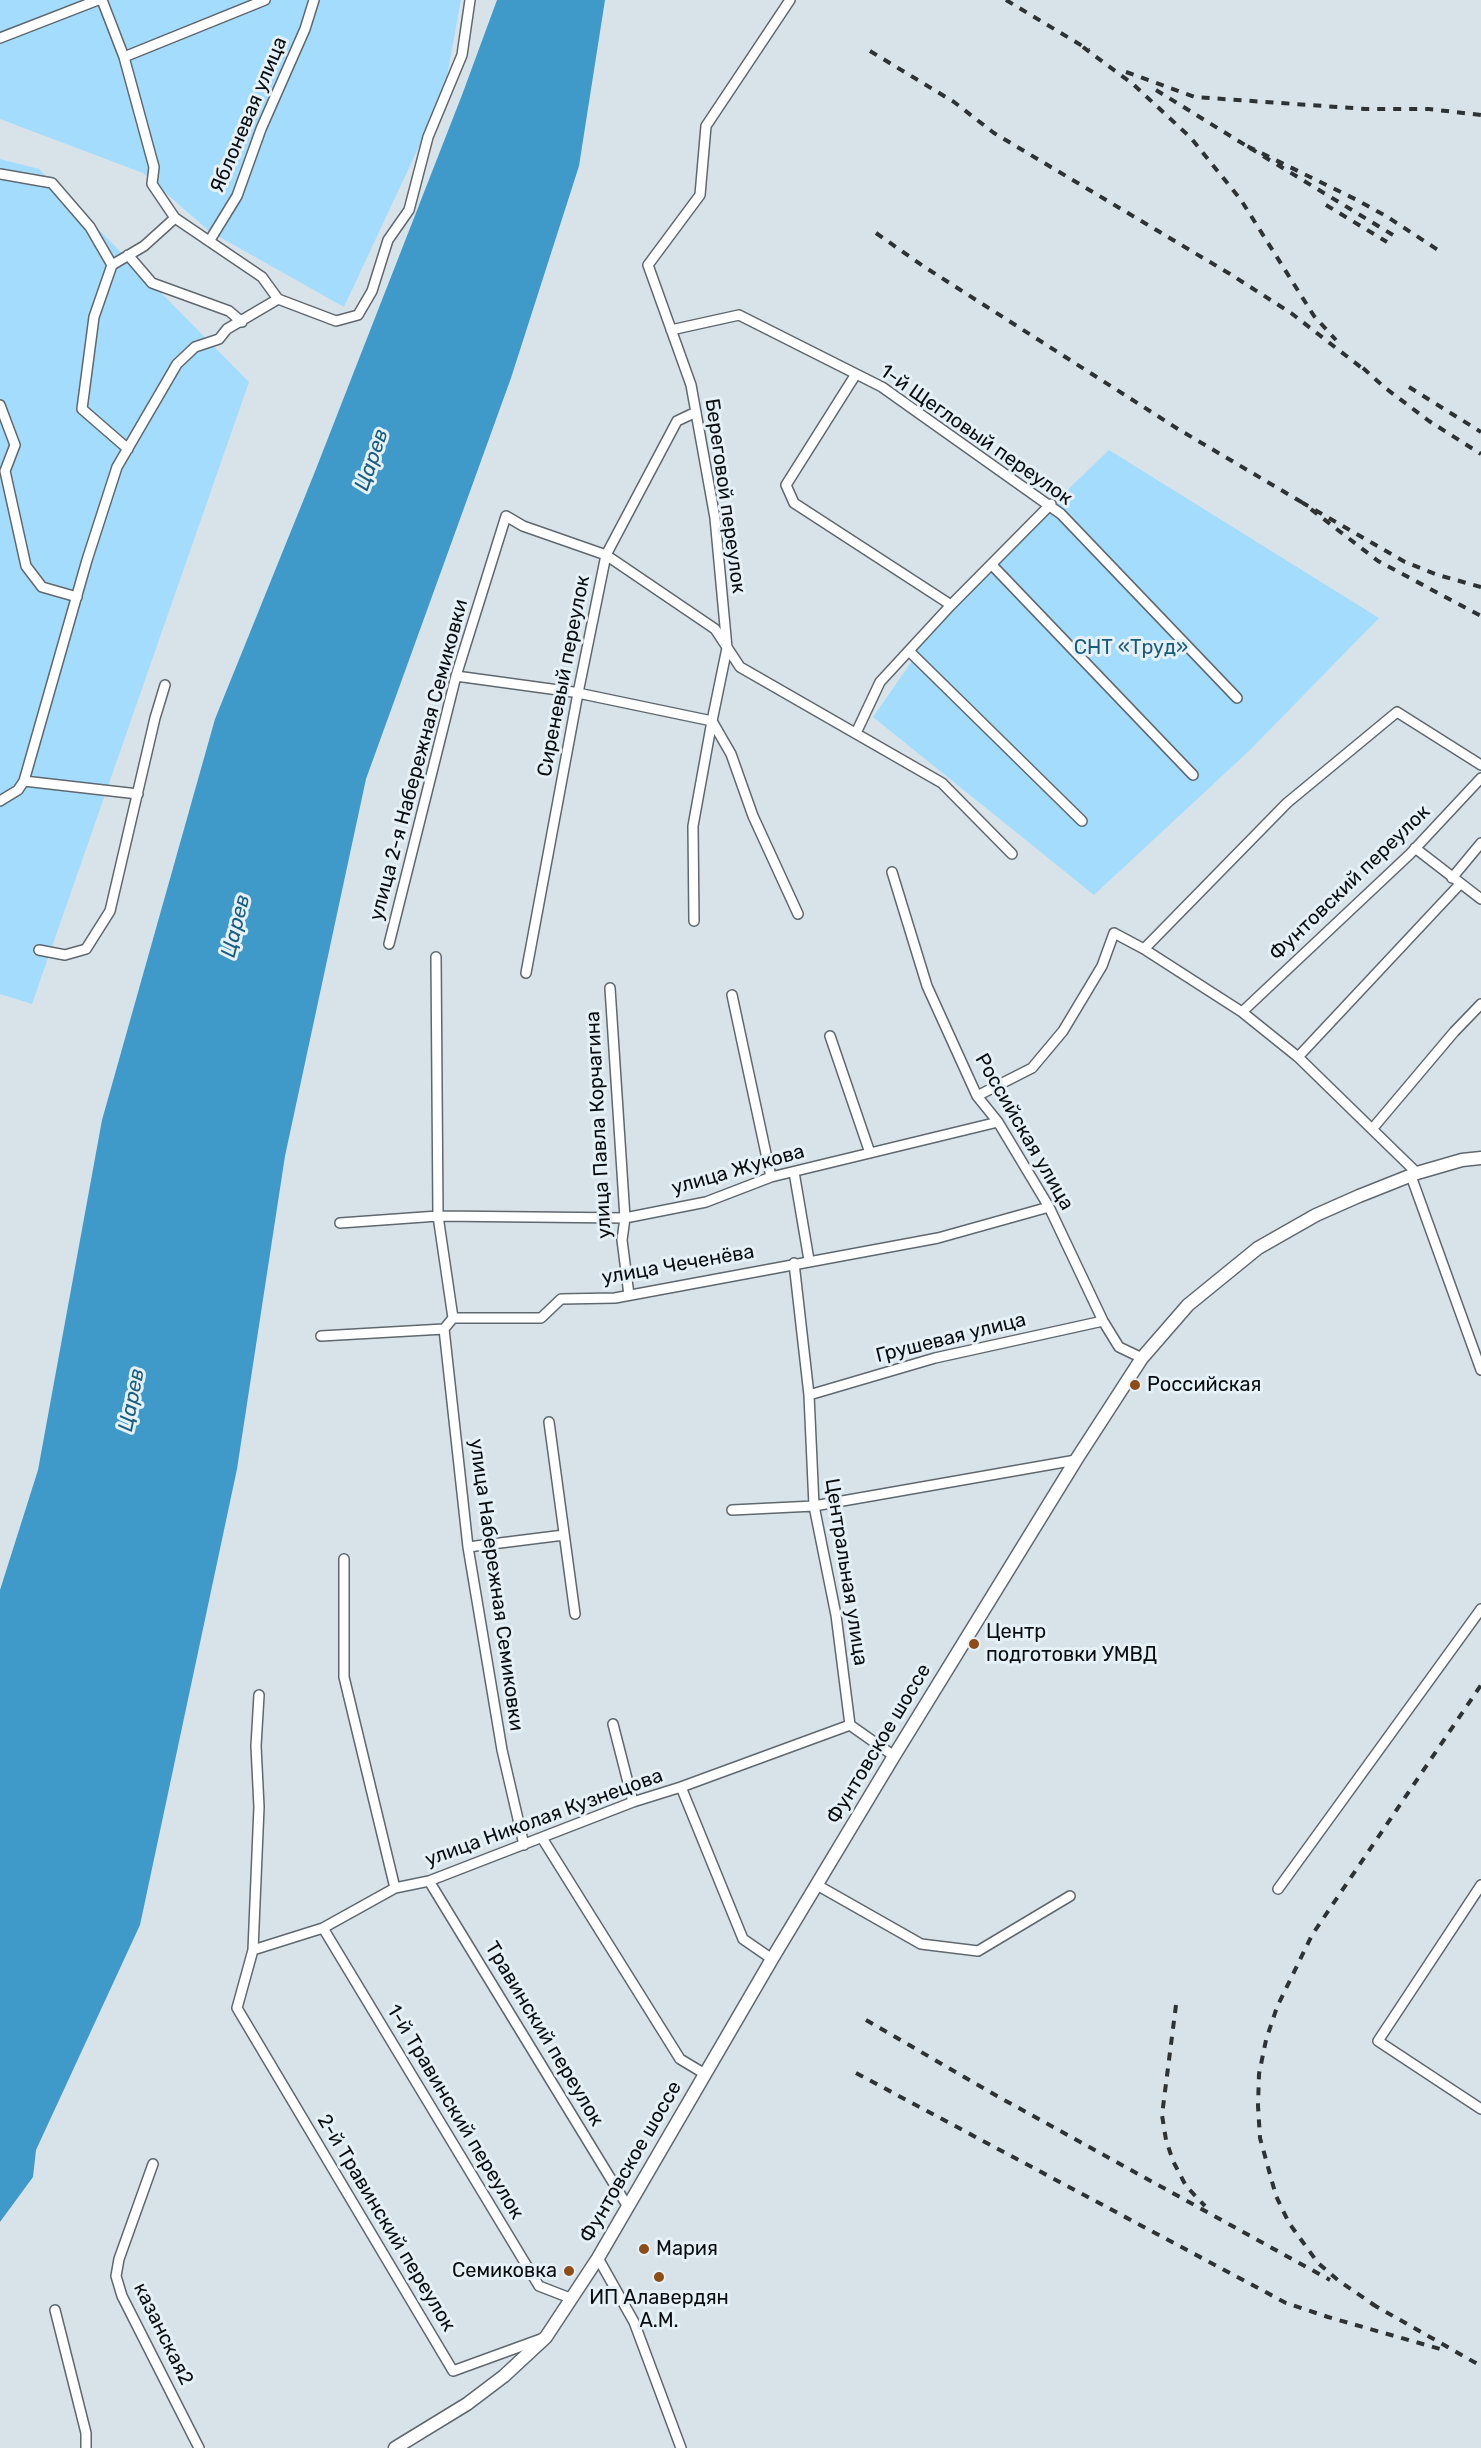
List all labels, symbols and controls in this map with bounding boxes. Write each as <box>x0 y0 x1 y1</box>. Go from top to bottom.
street label: Яблоневая улица <box>205 34 293 196</box>
street label: 1-й Щегловый переулок <box>875 359 1077 511</box>
street label: Береговой переулок <box>699 397 751 595</box>
water label: Царев <box>350 426 394 494</box>
street label: Сиреневый переулок <box>533 573 595 779</box>
street label: улица 2-я Набережная Семиковки <box>364 597 474 923</box>
park label: СНТ «Труд» <box>1074 636 1188 660</box>
street label: Фунтовский переулок <box>1265 800 1435 966</box>
water label: Царев <box>216 892 256 960</box>
street label: улица Павла Корчагина <box>581 1010 617 1240</box>
street label: Российская улица <box>969 1049 1079 1215</box>
street label: улица Жукова <box>669 1140 807 1200</box>
street label: улица Чеченёва <box>600 1240 756 1290</box>
street label: Грушевая улица <box>873 1308 1029 1368</box>
water label: Царев <box>114 1366 150 1434</box>
place label: Российская <box>1147 1373 1261 1397</box>
marker: Российская <box>1128 1378 1142 1392</box>
street label: улица Набережная Семиковки <box>464 1437 528 1733</box>
street label: Центральная улица <box>819 1477 873 1667</box>
place label: Центр подготовки УМВД <box>986 1620 1157 1667</box>
marker: Центр подготовки УМВД <box>967 1637 981 1651</box>
street label: Фунтовское шоссе <box>822 1660 936 1828</box>
street label: улица Николая Кузнецова <box>422 1764 666 1872</box>
street label: Травинский переулок <box>479 1937 609 2131</box>
street label: 1-й Травинский переулок <box>381 2000 529 2224</box>
street label: Фунтовское шоссе <box>575 2077 687 2247</box>
street label: 2-й Травинский переулок <box>312 2110 460 2336</box>
place label: Мария <box>656 2237 718 2261</box>
marker: Мария <box>637 2242 651 2256</box>
place label: Семиковка <box>452 2259 557 2283</box>
marker: Семиковка <box>562 2264 576 2278</box>
marker: ИП Алавердян А.М. <box>652 2270 666 2284</box>
street label: казанская2 <box>128 2279 198 2389</box>
place label: ИП Алавердян А.М. <box>589 2286 729 2333</box>

